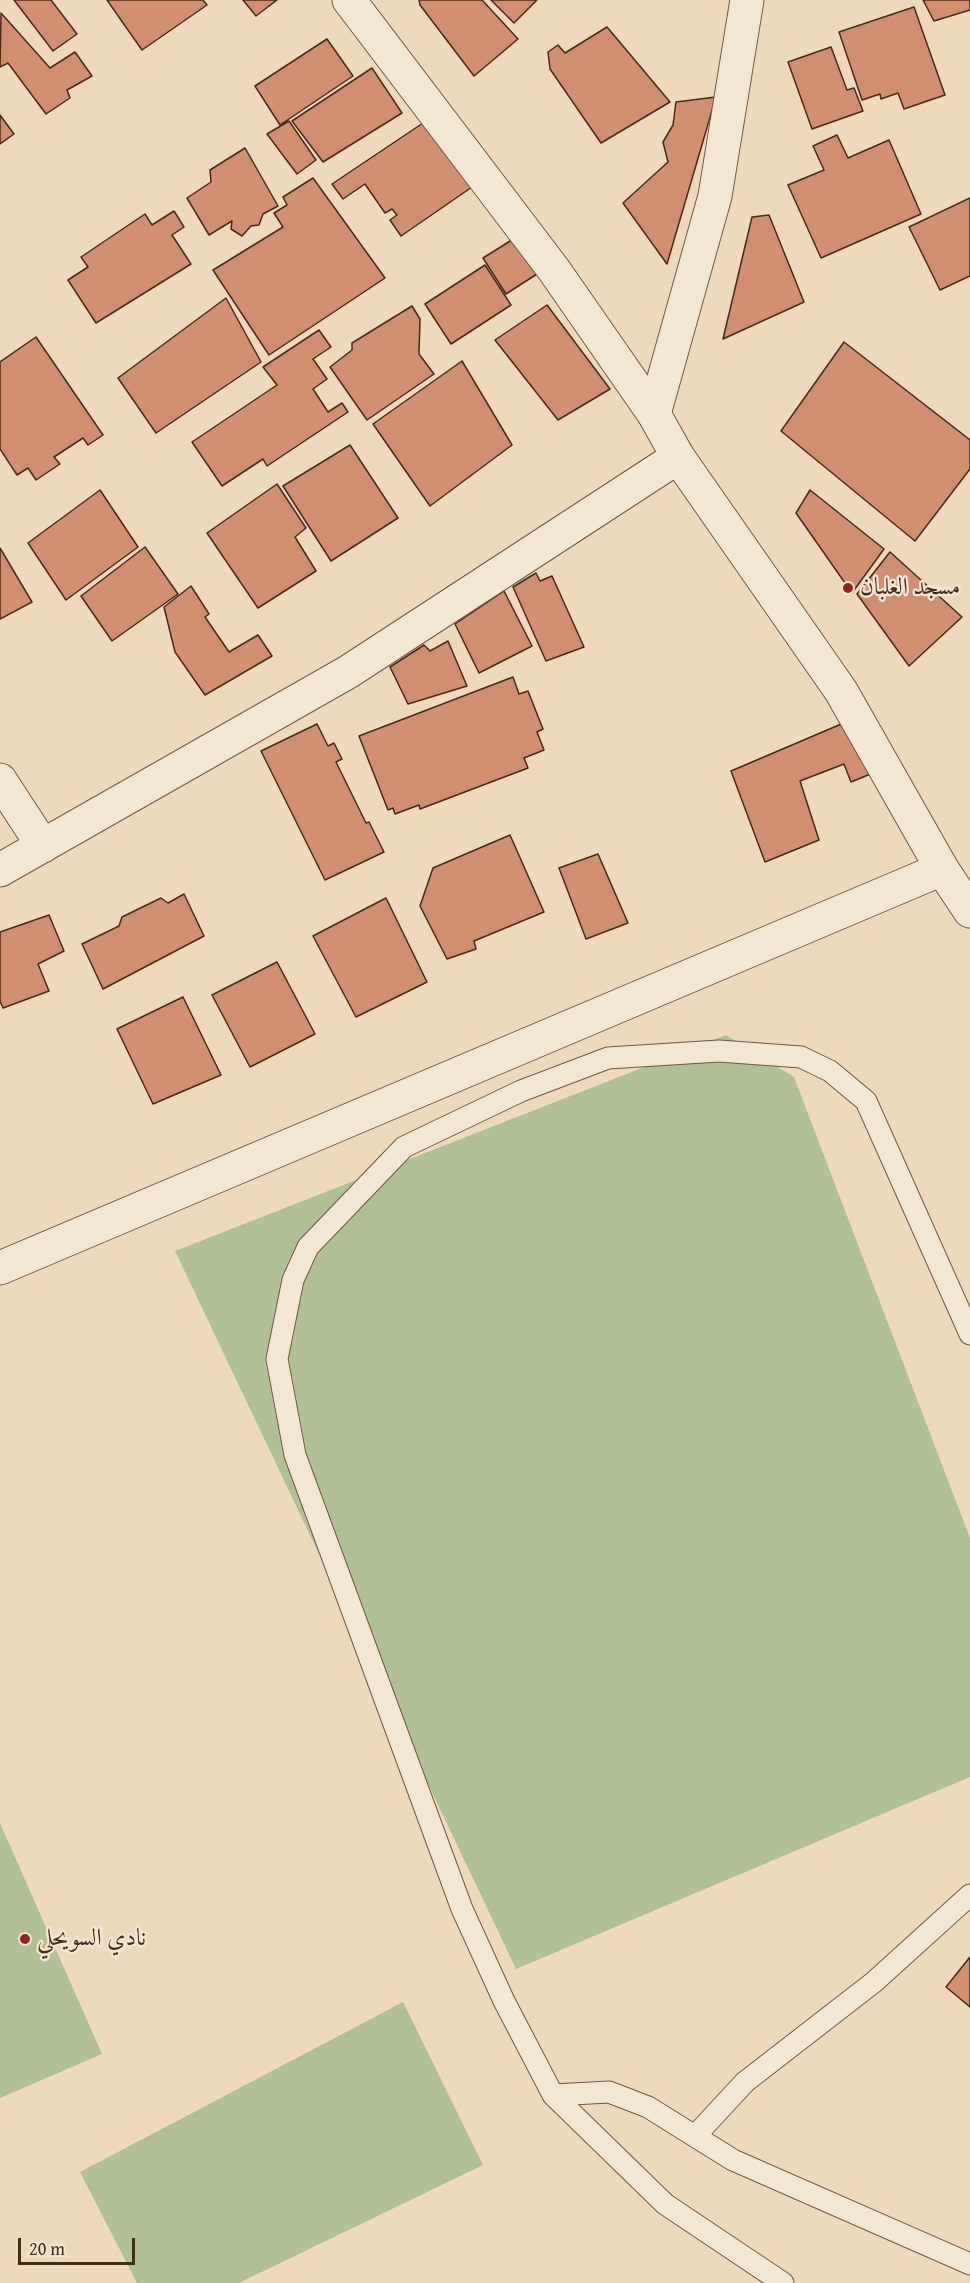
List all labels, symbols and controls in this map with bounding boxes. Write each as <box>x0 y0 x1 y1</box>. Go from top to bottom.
place label: مسجد الغلبان <box>860 574 960 602</box>
marker: مسجد الغلبان <box>841 581 855 595</box>
place label: نادي السويحلي <box>37 1925 146 1953</box>
marker: نادي السويحلي <box>18 1932 32 1946</box>
scale bar <box>21 2226 138 2264</box>
text: 20 m <box>29 2235 65 2262</box>

